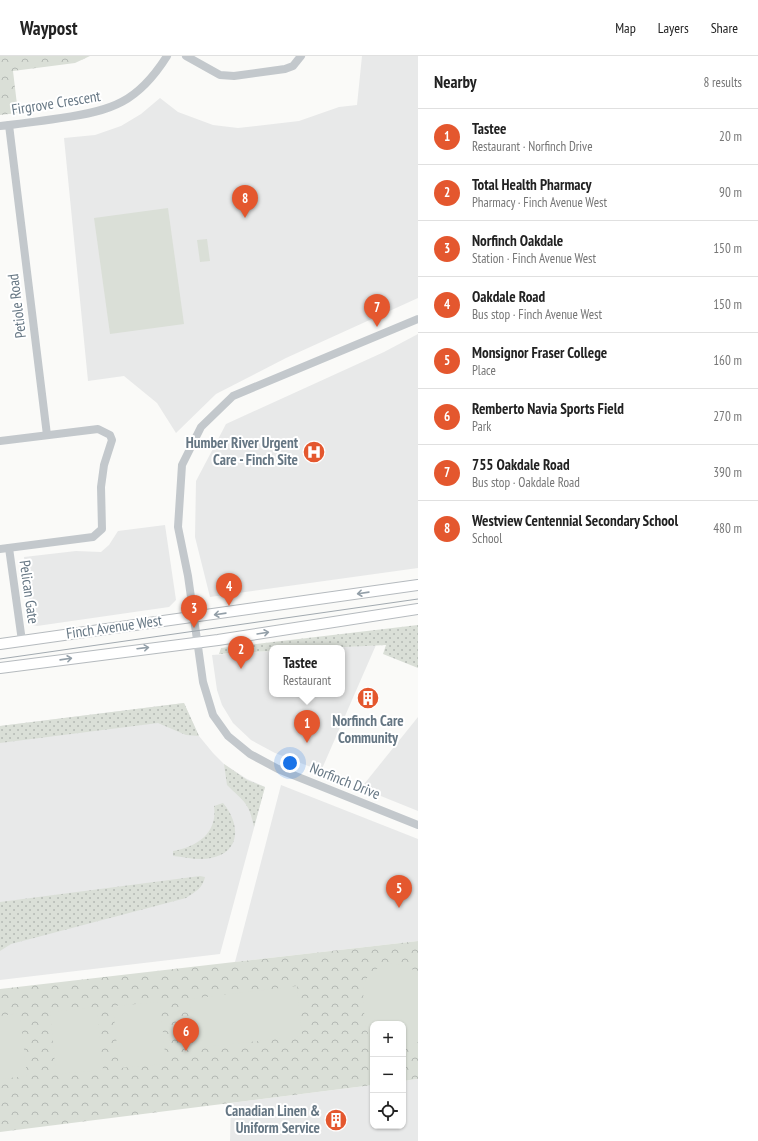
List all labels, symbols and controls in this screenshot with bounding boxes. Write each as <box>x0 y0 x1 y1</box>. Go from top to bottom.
text: Waypost <box>20 16 77 40</box>
text: Map <box>615 19 636 37</box>
text: Layers <box>658 19 689 37</box>
text: Share <box>711 19 738 37</box>
text: Nearby <box>434 71 477 93</box>
text: 8 results <box>703 74 742 91</box>
street label: Firgrove Crescent <box>10 86 102 119</box>
text: Tastee <box>472 119 506 138</box>
text: 1 <box>444 128 450 145</box>
text: 20 m <box>719 128 742 145</box>
text: Restaurant · Norfinch Drive <box>472 138 593 155</box>
text: Total Health Pharmacy <box>472 175 592 194</box>
text: 2 <box>444 184 450 201</box>
text: 90 m <box>719 184 742 201</box>
pin: 8 <box>232 185 258 218</box>
text: Pharmacy · Finch Avenue West <box>472 194 607 211</box>
text: Norfinch Oakdale <box>472 231 563 250</box>
text: 3 <box>444 240 450 257</box>
text: 150 m <box>713 240 742 257</box>
text: Station · Finch Avenue West <box>472 250 596 267</box>
street label: Petiole Road <box>3 273 30 339</box>
text: Oakdale Road <box>472 287 545 306</box>
pin: 7 <box>364 294 390 327</box>
text: 4 <box>444 296 450 313</box>
text: 150 m <box>713 296 742 313</box>
text: Bus stop · Finch Avenue West <box>472 306 602 323</box>
text: Monsignor Fraser College <box>472 343 607 362</box>
text: 5 <box>444 352 450 369</box>
text: 160 m <box>713 352 742 369</box>
text: Place <box>472 362 496 379</box>
text: Remberto Navia Sports Field <box>472 399 624 418</box>
text: 6 <box>444 408 450 425</box>
text: 270 m <box>713 408 742 425</box>
text: Park <box>472 418 491 435</box>
place label: Humber River Urgent Care - Finch Site <box>186 433 299 469</box>
hospital icon: Humber River Urgent Care - Finch Site <box>301 439 327 465</box>
text: 755 Oakdale Road <box>472 455 570 474</box>
text: 7 <box>444 464 450 481</box>
text: 390 m <box>713 464 742 481</box>
text: Bus stop · Oakdale Road <box>472 474 580 491</box>
text: Westview Centennial Secondary School <box>472 511 678 530</box>
text: 8 <box>444 520 450 537</box>
text: 480 m <box>713 520 742 537</box>
text: School <box>472 530 502 547</box>
street label: Pelican Gate <box>16 559 43 625</box>
pin: 4 <box>216 573 242 606</box>
one-way arrow <box>357 589 370 597</box>
pin: 3 <box>181 595 207 628</box>
street label: Finch Avenue West <box>65 610 163 643</box>
one-way arrow <box>214 610 227 618</box>
one-way arrow <box>256 629 269 637</box>
pin: 2 <box>228 636 254 669</box>
one-way arrow <box>136 644 149 652</box>
popup <box>269 645 345 697</box>
text: Tastee <box>283 653 318 672</box>
one-way arrow <box>60 655 73 663</box>
text: Restaurant <box>283 672 331 689</box>
building icon: Norfinch Care Community <box>355 685 381 711</box>
pin: 1 <box>294 710 320 743</box>
place label: Norfinch Care Community <box>332 711 404 747</box>
your location <box>280 753 300 773</box>
street label: Norfinch Drive <box>307 758 383 803</box>
pin: 5 <box>386 875 412 908</box>
pin: 6 <box>173 1018 199 1051</box>
map controls <box>370 1021 406 1129</box>
button: + <box>370 1021 406 1057</box>
button: − <box>370 1057 406 1093</box>
button: locate <box>370 1093 406 1129</box>
place label: Canadian Linen & Uniform Service <box>225 1101 320 1137</box>
building icon: Canadian Linen & Uniform Service <box>323 1107 349 1133</box>

